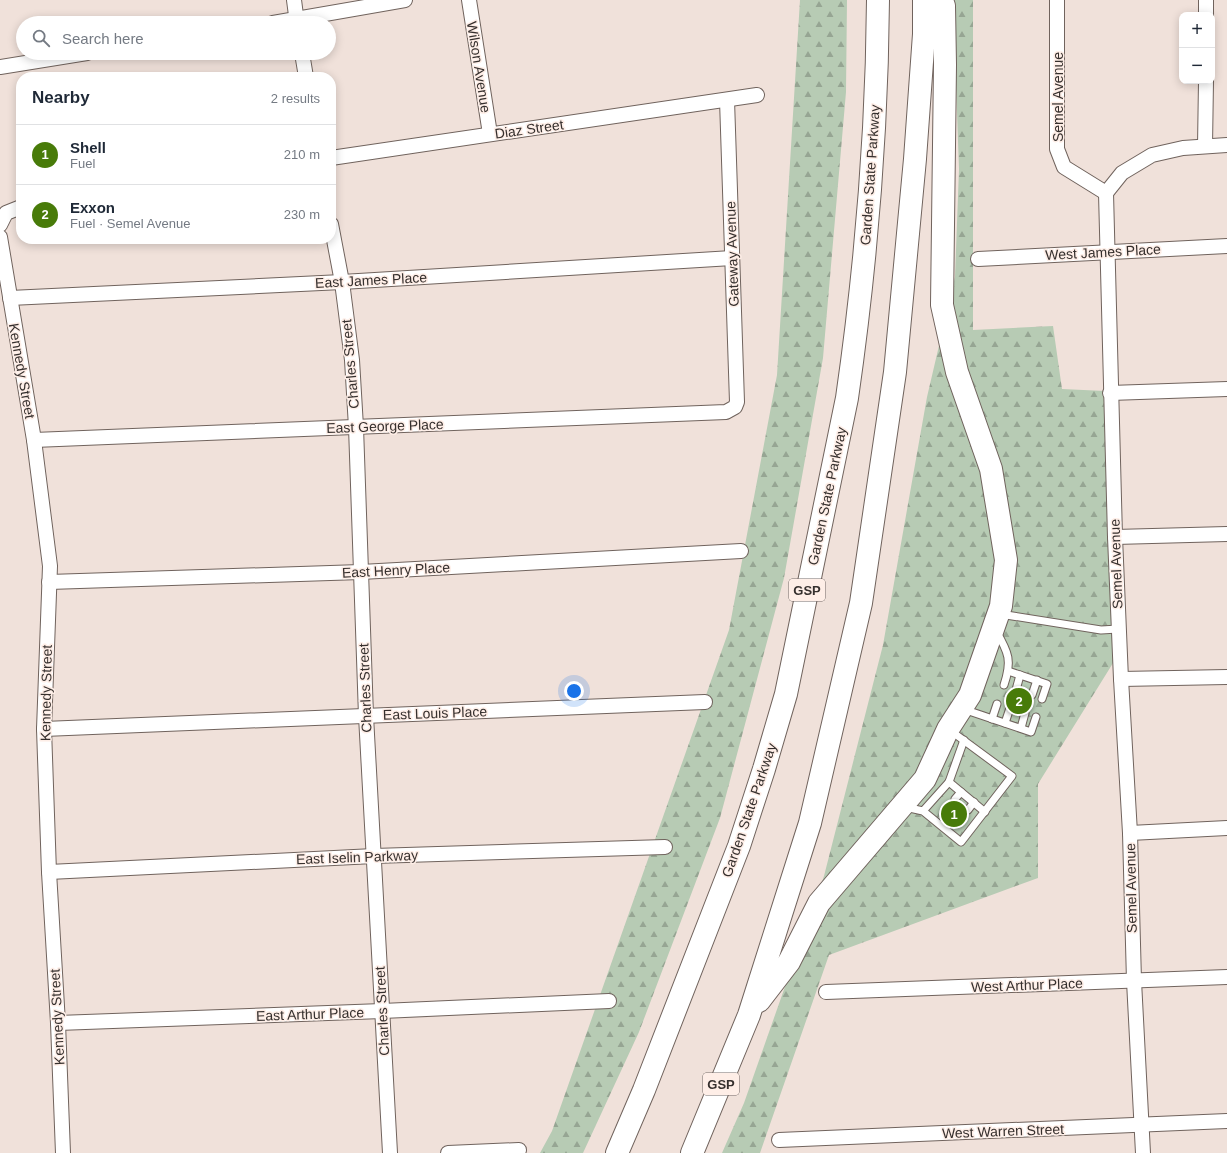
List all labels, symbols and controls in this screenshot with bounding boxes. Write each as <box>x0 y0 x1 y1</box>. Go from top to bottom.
map controls <box>1179 12 1215 84</box>
button: + <box>1179 12 1215 48</box>
search box <box>16 16 336 60</box>
street label: Wilson Avenue <box>464 20 494 114</box>
icon: search <box>30 27 52 49</box>
text: Search here <box>62 30 144 47</box>
button: − <box>1179 48 1215 84</box>
street label: Semel Avenue <box>1050 52 1066 142</box>
text: Nearby <box>32 88 90 107</box>
text: 2 results <box>271 91 320 106</box>
street label: Garden State Parkway <box>857 104 883 246</box>
street label: Diaz Street <box>494 116 565 142</box>
text: Shell <box>70 139 106 156</box>
text: 1 <box>41 147 49 162</box>
text: 210 m <box>284 147 320 162</box>
text: Fuel <box>70 156 95 171</box>
text: Exxon <box>70 199 115 216</box>
street label: Gateway Avenue <box>722 201 742 307</box>
text: 2 <box>41 207 49 222</box>
text: 230 m <box>284 207 320 222</box>
text: Fuel · Semel Avenue <box>70 216 190 231</box>
street label: West James Place <box>1045 241 1161 263</box>
street label: East James Place <box>315 269 428 291</box>
street label: Charles Street <box>338 319 362 409</box>
street label: Kennedy Street <box>6 322 38 420</box>
street label: East George Place <box>326 416 444 436</box>
street label: Garden State Parkway <box>805 425 849 567</box>
street label: Semel Avenue <box>1106 519 1126 609</box>
street label: East Henry Place <box>342 559 451 581</box>
road number: GSP <box>789 579 825 601</box>
street label: Charles Street <box>355 643 375 733</box>
street label: Kennedy Street <box>37 645 55 741</box>
your location <box>564 681 584 701</box>
pin: 2 <box>1006 686 1032 716</box>
street label: East Louis Place <box>383 703 488 723</box>
street label: Garden State Parkway <box>719 741 779 879</box>
pin: 1 <box>941 799 967 829</box>
street label: Semel Avenue <box>1122 843 1140 933</box>
street label: East Iselin Parkway <box>296 847 418 867</box>
street label: Charles Street <box>372 966 392 1056</box>
street label: Kennedy Street <box>46 968 68 1066</box>
street label: West Arthur Place <box>971 975 1083 995</box>
street label: East Arthur Place <box>256 1004 365 1024</box>
road number: GSP <box>703 1073 739 1095</box>
street label: West Warren Street <box>942 1121 1064 1141</box>

